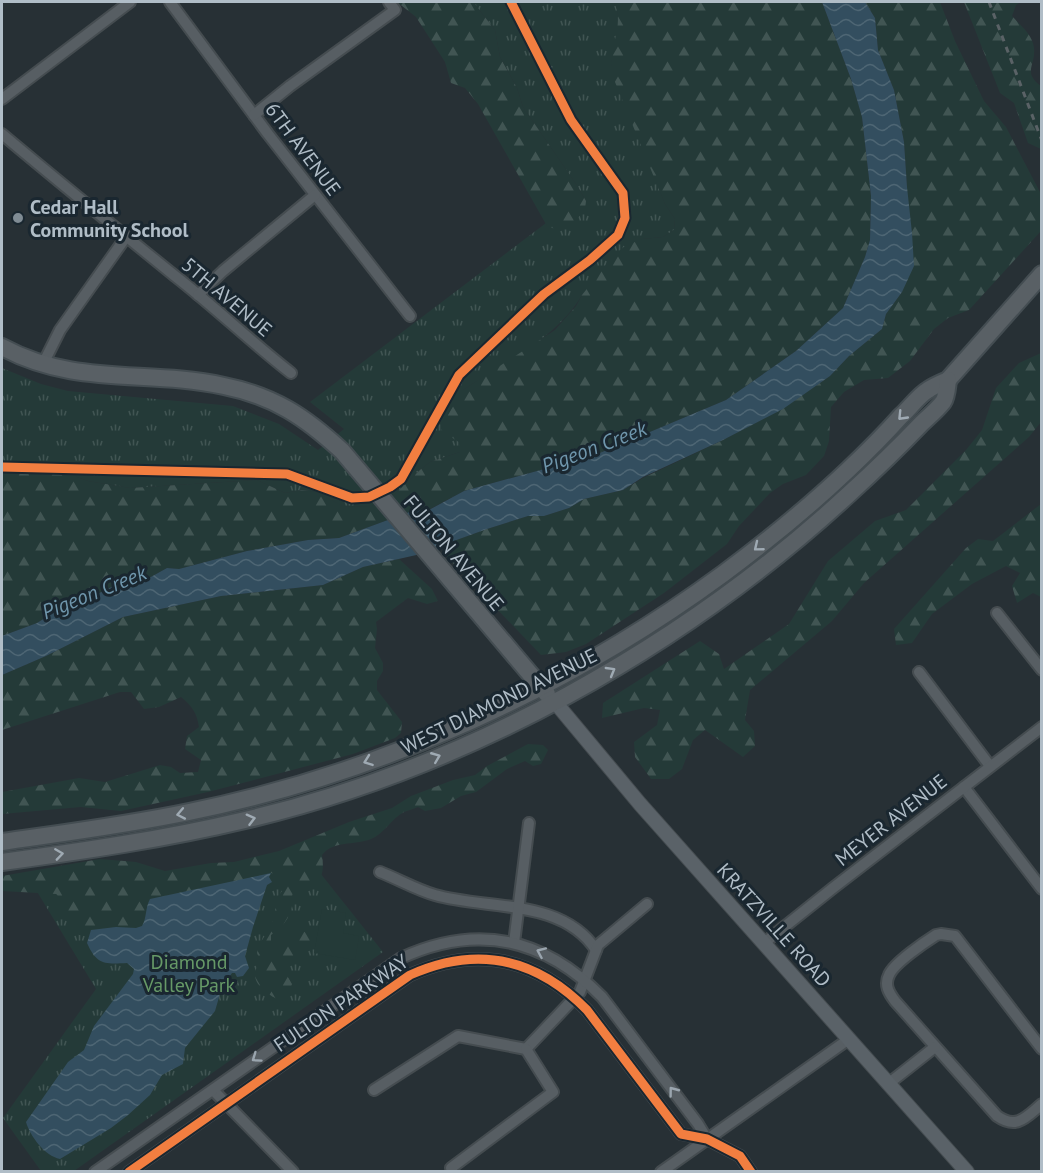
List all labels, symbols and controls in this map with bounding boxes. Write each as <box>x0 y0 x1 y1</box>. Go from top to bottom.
street label: 6TH AVENUE <box>259 97 347 201</box>
place label: Cedar Hall Community School <box>30 194 188 243</box>
marker: Cedar Hall Community School <box>11 211 25 225</box>
street label: 5TH AVENUE <box>176 252 278 342</box>
one-way arrow <box>898 409 909 419</box>
water label: Pigeon Creek <box>538 414 652 479</box>
street label: FULTON AVENUE <box>398 490 510 616</box>
one-way arrow <box>754 539 765 550</box>
water label: Pigeon Creek <box>38 558 152 625</box>
street label: WEST DIAMOND AVENUE <box>397 642 601 760</box>
one-way arrow <box>605 667 615 678</box>
one-way arrow <box>429 752 440 764</box>
one-way arrow <box>363 754 374 767</box>
street label: MEYER AVENUE <box>830 768 952 872</box>
one-way arrow <box>176 807 186 820</box>
one-way arrow <box>246 813 256 826</box>
one-way arrow <box>55 849 64 861</box>
street label: KRATZVILLE ROAD <box>711 857 837 993</box>
one-way arrow <box>536 947 547 959</box>
street label: FULTON PARKWAY <box>269 948 414 1058</box>
park label: Diamond Valley Park <box>142 949 236 998</box>
one-way arrow <box>252 1051 263 1062</box>
one-way arrow <box>670 1087 681 1098</box>

